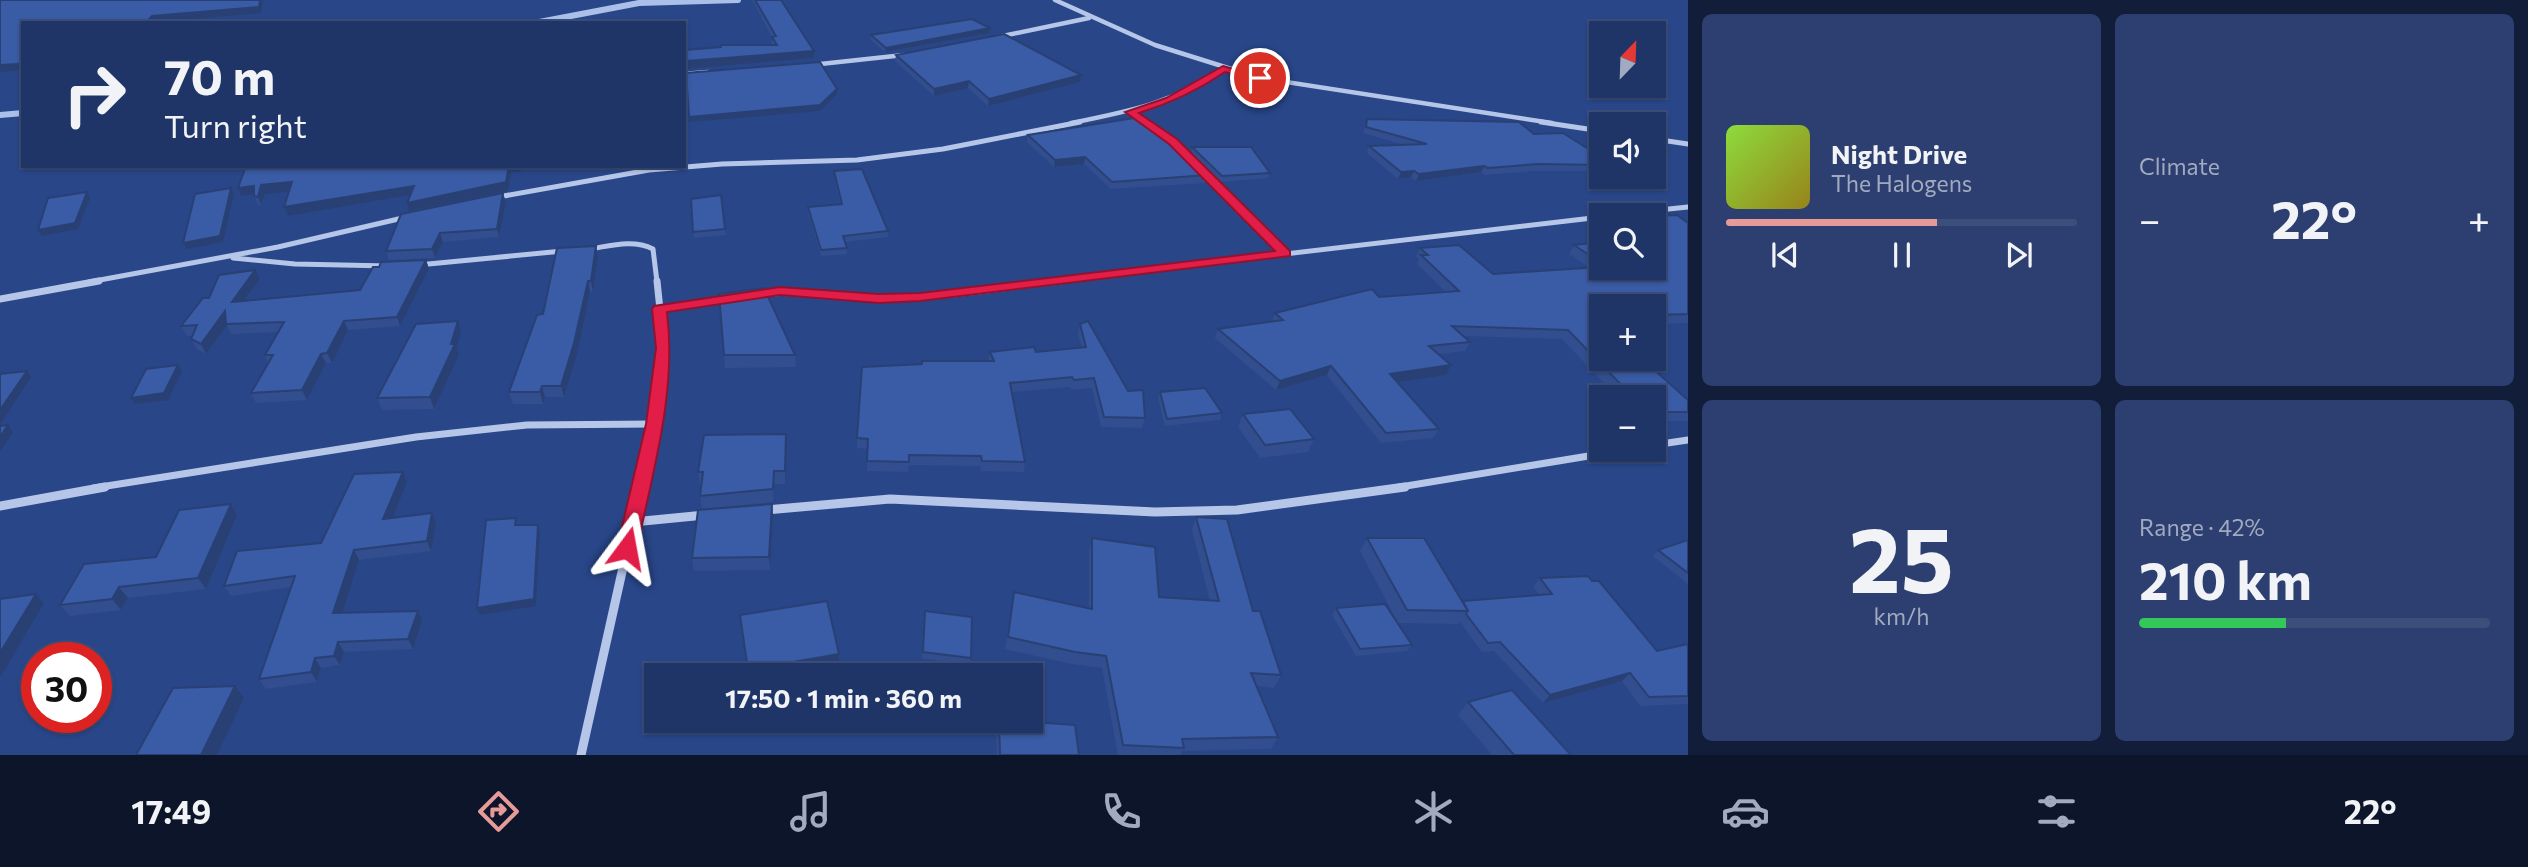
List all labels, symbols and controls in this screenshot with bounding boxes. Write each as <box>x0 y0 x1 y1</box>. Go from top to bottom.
north arrow <box>1589 21 1666 98</box>
map controls <box>1589 21 1666 462</box>
text: 70 m <box>164 45 275 105</box>
pin <box>1230 48 1290 108</box>
icon: right <box>49 49 140 140</box>
icon: arrive <box>1241 59 1279 97</box>
text: Turn right <box>164 105 307 145</box>
button: sound <box>1589 112 1666 189</box>
text: Night Drive <box>1831 138 1967 169</box>
text: Climate <box>2139 152 2220 180</box>
text: The Halogens <box>1831 169 1972 197</box>
text: 22° <box>2271 186 2357 250</box>
text: − <box>2139 195 2161 242</box>
text: + <box>2468 195 2490 242</box>
button: search <box>1589 203 1666 280</box>
icon: previous <box>1766 236 1804 274</box>
icon: pause <box>1883 236 1921 274</box>
icon: next <box>2000 236 2038 274</box>
button: + <box>1589 294 1666 371</box>
button: − <box>1589 385 1666 462</box>
text: 25 <box>1849 500 1954 612</box>
position arrow <box>590 511 664 585</box>
text: Range · 42% <box>2139 513 2265 541</box>
text: 210 km <box>2139 547 2312 611</box>
text: km/h <box>1874 602 1929 630</box>
speed limit sign: 30 <box>21 642 112 733</box>
text: 17:50 · 1 min · 360 m <box>725 682 962 713</box>
icon: directions <box>474 787 523 836</box>
icon: music <box>786 787 835 836</box>
icon: phone <box>1097 787 1146 836</box>
icon: climate <box>1409 787 1458 836</box>
icon: car <box>1721 787 1770 836</box>
icon: filters <box>2032 787 2081 836</box>
text: 17:49 <box>131 791 211 831</box>
text: 22° <box>2344 791 2397 831</box>

